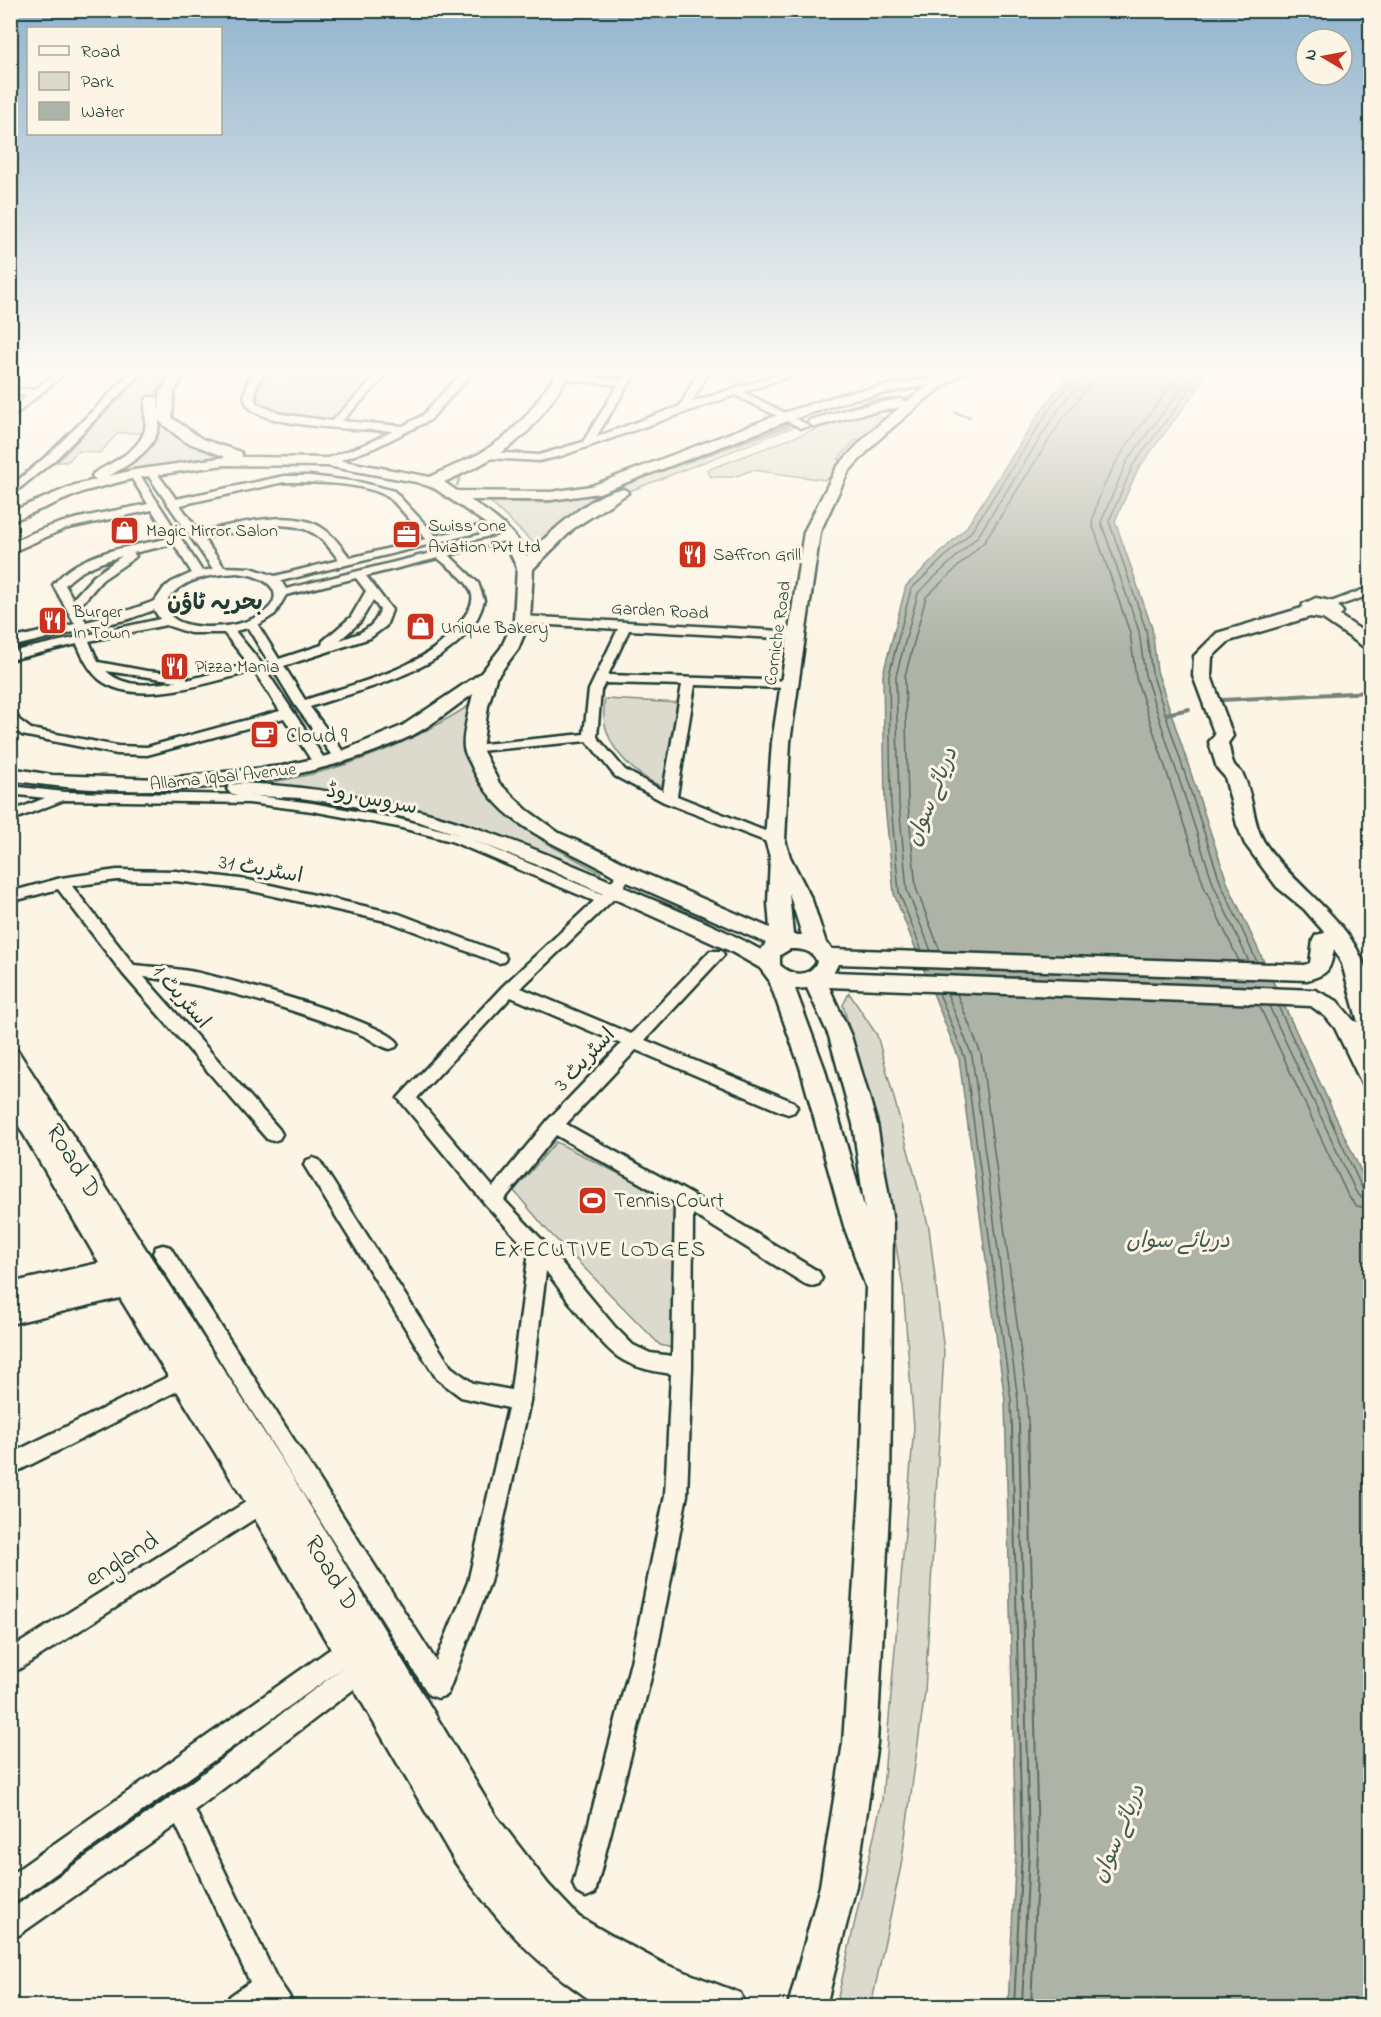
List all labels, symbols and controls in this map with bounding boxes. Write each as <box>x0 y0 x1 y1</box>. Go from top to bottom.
legend <box>27 27 222 135</box>
north arrow <box>1294 27 1354 87</box>
text: Road <box>81 40 120 66</box>
text: N <box>1298 47 1324 62</box>
text: Park <box>81 70 114 96</box>
text: Water <box>81 100 125 126</box>
shop icon: Magic Mirror Salon <box>109 514 141 546</box>
place label: Swiss One Aviation Pvt Ltd <box>428 514 541 561</box>
place label: Magic Mirror Salon <box>146 519 278 546</box>
office icon: Swiss One Aviation Pvt Ltd <box>391 519 423 551</box>
restaurant icon: Saffron Grill <box>676 538 708 570</box>
place label: Saffron Grill <box>713 543 801 569</box>
street label: Corniche Road <box>759 579 799 687</box>
district label: بحریہ ٹاؤن <box>167 588 263 620</box>
street label: Garden Road <box>611 596 709 628</box>
place label: Burger In Town <box>72 600 130 647</box>
restaurant icon: Burger In Town <box>36 605 68 637</box>
shop icon: Unique Bakery <box>404 611 436 643</box>
place label: Unique Bakery <box>441 616 548 642</box>
restaurant icon: Pizza Mania <box>158 650 190 682</box>
place label: Pizza Mania <box>195 655 279 681</box>
cafe icon: Cloud 9 <box>249 719 281 751</box>
place label: Cloud 9 <box>286 722 348 752</box>
water label: دریائے سواں <box>898 743 967 851</box>
street label: Allama Iqbal Avenue <box>149 757 299 799</box>
street label: سروس روڈ <box>324 776 420 823</box>
street label: اسٹریٹ 31 <box>216 848 305 892</box>
street label: اسٹریٹ 1 <box>144 959 217 1036</box>
street label: اسٹریٹ 3 <box>548 1022 623 1099</box>
street label: Road D <box>35 1117 110 1206</box>
sports icon: Tennis Court <box>577 1184 609 1216</box>
place label: Tennis Court <box>614 1187 724 1217</box>
water label: دریائے سواں <box>1126 1226 1230 1258</box>
district label: EXECUTIVE LODGES <box>493 1235 707 1267</box>
street label: england <box>78 1523 167 1598</box>
street label: Road D <box>293 1529 368 1619</box>
water label: دریائے سواں <box>1085 1780 1155 1888</box>

